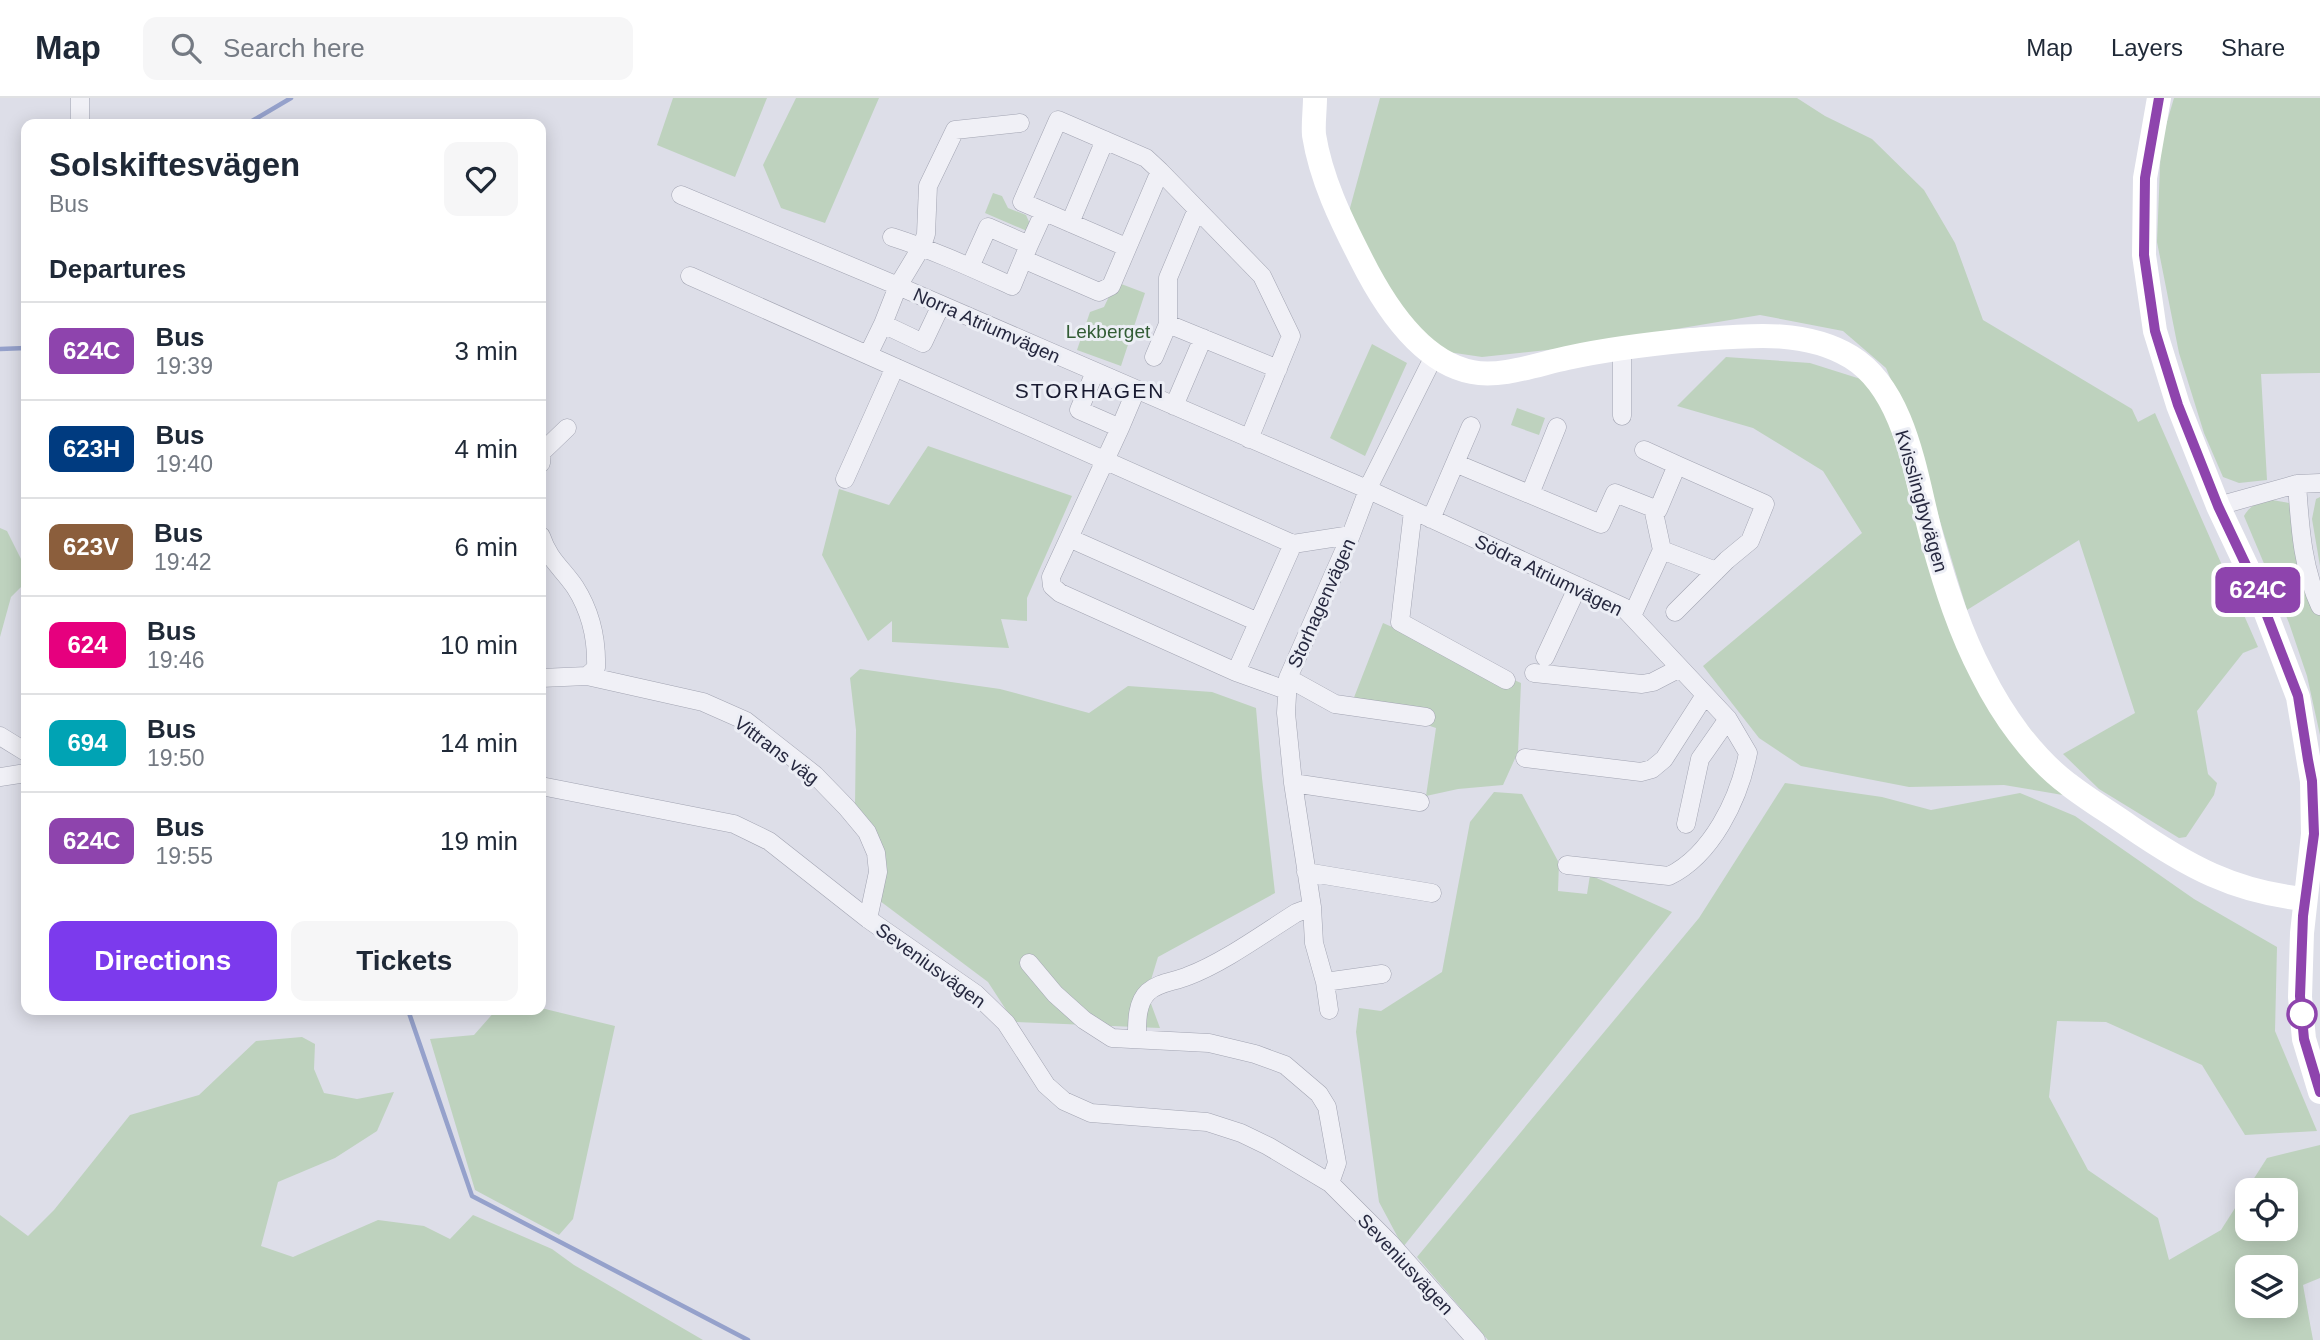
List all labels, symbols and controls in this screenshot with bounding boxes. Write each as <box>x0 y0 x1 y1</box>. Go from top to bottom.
search box <box>143 17 633 80</box>
text: Map <box>35 29 101 66</box>
icon: search <box>167 29 205 67</box>
text: Search here <box>223 33 365 63</box>
text: Map <box>2026 34 2073 61</box>
text: Layers <box>2111 34 2183 61</box>
text: Share <box>2221 34 2285 61</box>
button: heart <box>444 142 518 216</box>
text: Solskiftesvägen <box>49 146 300 183</box>
text: Bus <box>49 191 89 217</box>
text: Departures <box>49 254 186 284</box>
street label: Norra Atriumvägen <box>910 284 1063 367</box>
park label: Lekberget <box>1066 321 1151 342</box>
text: Bus <box>155 322 205 352</box>
text: 3 min <box>454 336 518 366</box>
text: 624C <box>63 337 120 364</box>
text: 19:39 <box>155 353 213 379</box>
district label: STORHAGEN <box>1015 379 1165 402</box>
text: Bus <box>155 420 205 450</box>
street label: Kvisslingbyvägen <box>1891 428 1952 575</box>
text: 4 min <box>454 434 518 464</box>
text: 623H <box>63 435 120 462</box>
text: 19:40 <box>155 451 213 477</box>
text: Bus <box>154 518 203 548</box>
street label: Södra Atriumvägen <box>1472 531 1626 620</box>
text: 6 min <box>454 532 518 562</box>
text: 623V <box>63 533 119 560</box>
street label: Storhagenvägen <box>1284 535 1359 671</box>
text: 19:42 <box>154 549 212 575</box>
line badge: 624C <box>2209 567 2307 613</box>
text: 624C <box>2229 576 2287 603</box>
text: Bus <box>147 616 196 646</box>
text: 10 min <box>440 630 518 660</box>
text: 624 <box>67 631 108 658</box>
text: 19:46 <box>147 647 205 673</box>
street label: Vittrans väg <box>730 712 823 789</box>
text: Bus <box>147 714 196 744</box>
text: 14 min <box>440 728 518 758</box>
text: 694 <box>67 729 108 756</box>
text: 19:50 <box>147 745 205 771</box>
text: Bus <box>155 812 205 842</box>
text: 19 min <box>440 826 518 856</box>
text: 624C <box>63 827 120 854</box>
text: 19:55 <box>155 843 213 869</box>
street label: Seveniusvägen <box>872 919 989 1012</box>
button: Directions <box>49 921 277 1001</box>
button: Tickets <box>291 921 518 1001</box>
unlabelled marker <box>2287 999 2317 1029</box>
map controls <box>2235 1178 2298 1318</box>
button: locate <box>2235 1178 2298 1241</box>
street label: Seveniusvägen <box>1354 1210 1458 1319</box>
button: layers <box>2235 1255 2298 1318</box>

